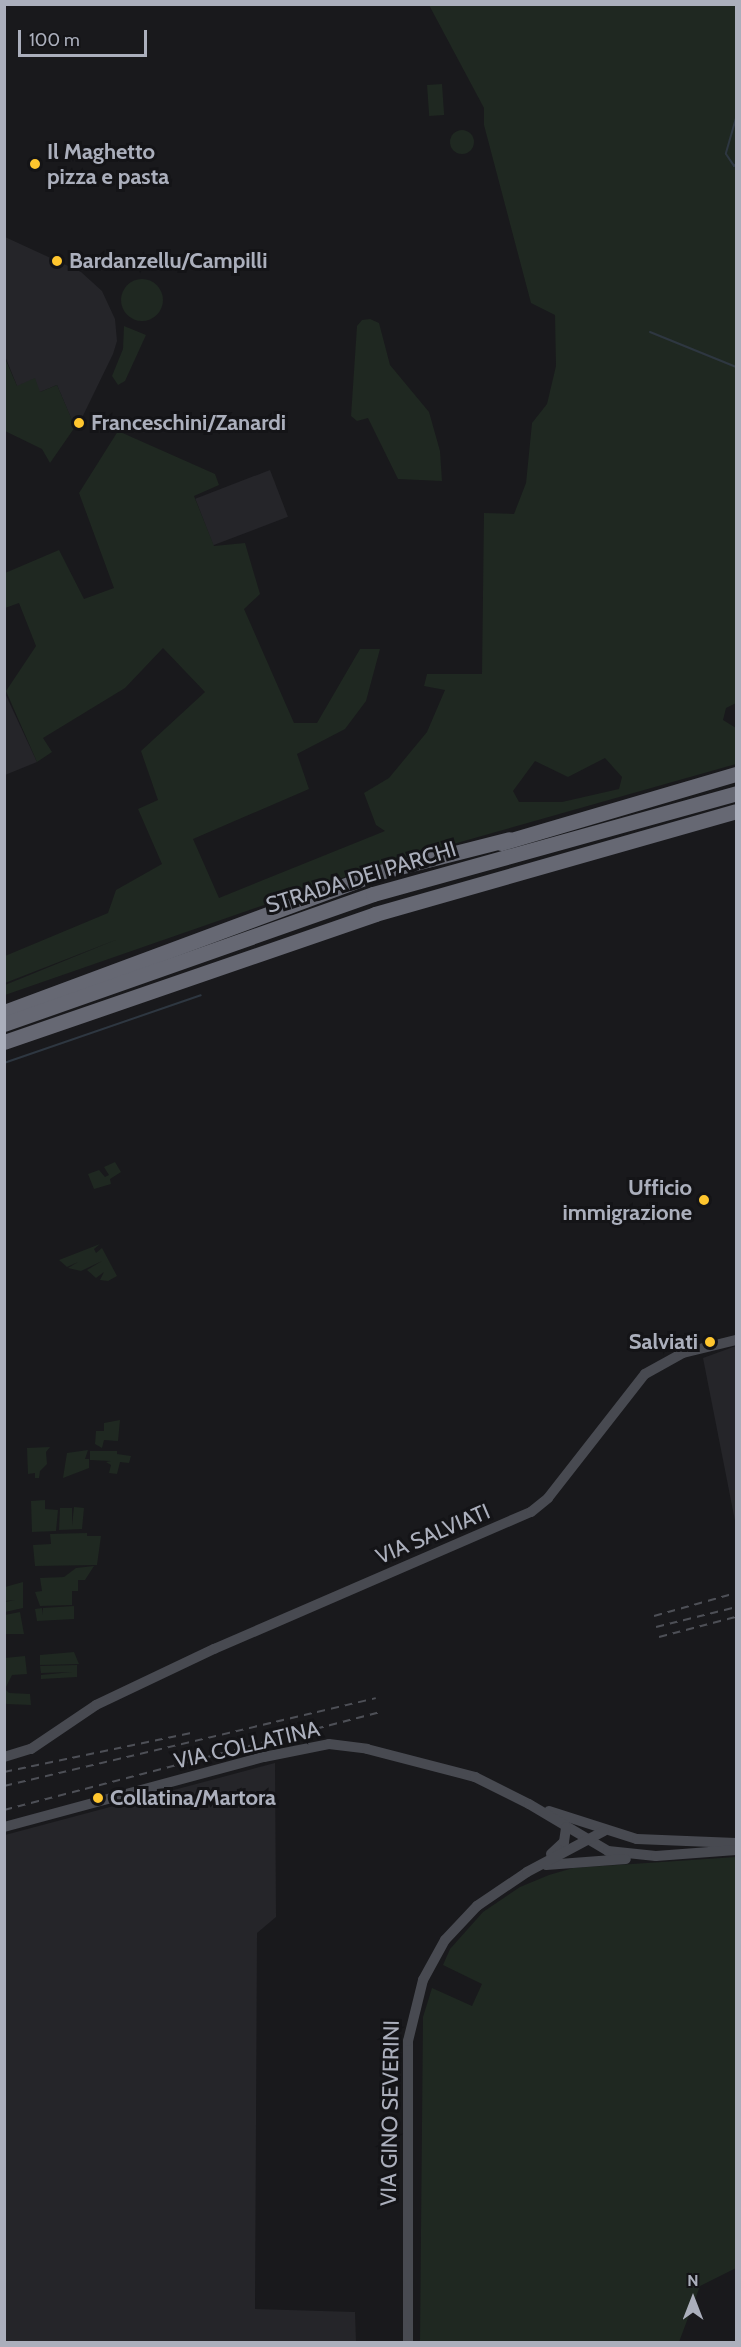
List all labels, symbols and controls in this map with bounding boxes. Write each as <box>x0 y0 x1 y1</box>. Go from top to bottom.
scale bar <box>21 18 150 56</box>
text: 100 m <box>29 29 80 51</box>
place label: Il Maghetto pizza e pasta <box>47 138 169 190</box>
marker: Il Maghetto pizza e pasta <box>28 157 42 171</box>
place label: Bardanzellu/Campilli <box>69 248 267 274</box>
marker: Bardanzellu/Campilli <box>50 254 64 268</box>
place label: Franceschini/Zanardi <box>91 410 286 436</box>
marker: Franceschini/Zanardi <box>72 416 86 430</box>
street label: STRADA DEI PARCHI <box>263 835 459 919</box>
place label: Ufficio immigrazione <box>562 1174 692 1226</box>
marker: Ufficio immigrazione <box>697 1193 711 1207</box>
place label: Salviati <box>629 1329 698 1355</box>
marker: Salviati <box>703 1335 717 1349</box>
street label: VIA SALVIATI <box>372 1498 494 1570</box>
street label: VIA COLLATINA <box>172 1715 322 1775</box>
place label: Collatina/Martora <box>110 1785 276 1811</box>
marker: Collatina/Martora <box>91 1791 105 1805</box>
street label: VIA GINO SEVERINI <box>375 2020 405 2206</box>
north arrow <box>663 2269 723 2329</box>
text: N <box>687 2271 699 2290</box>

